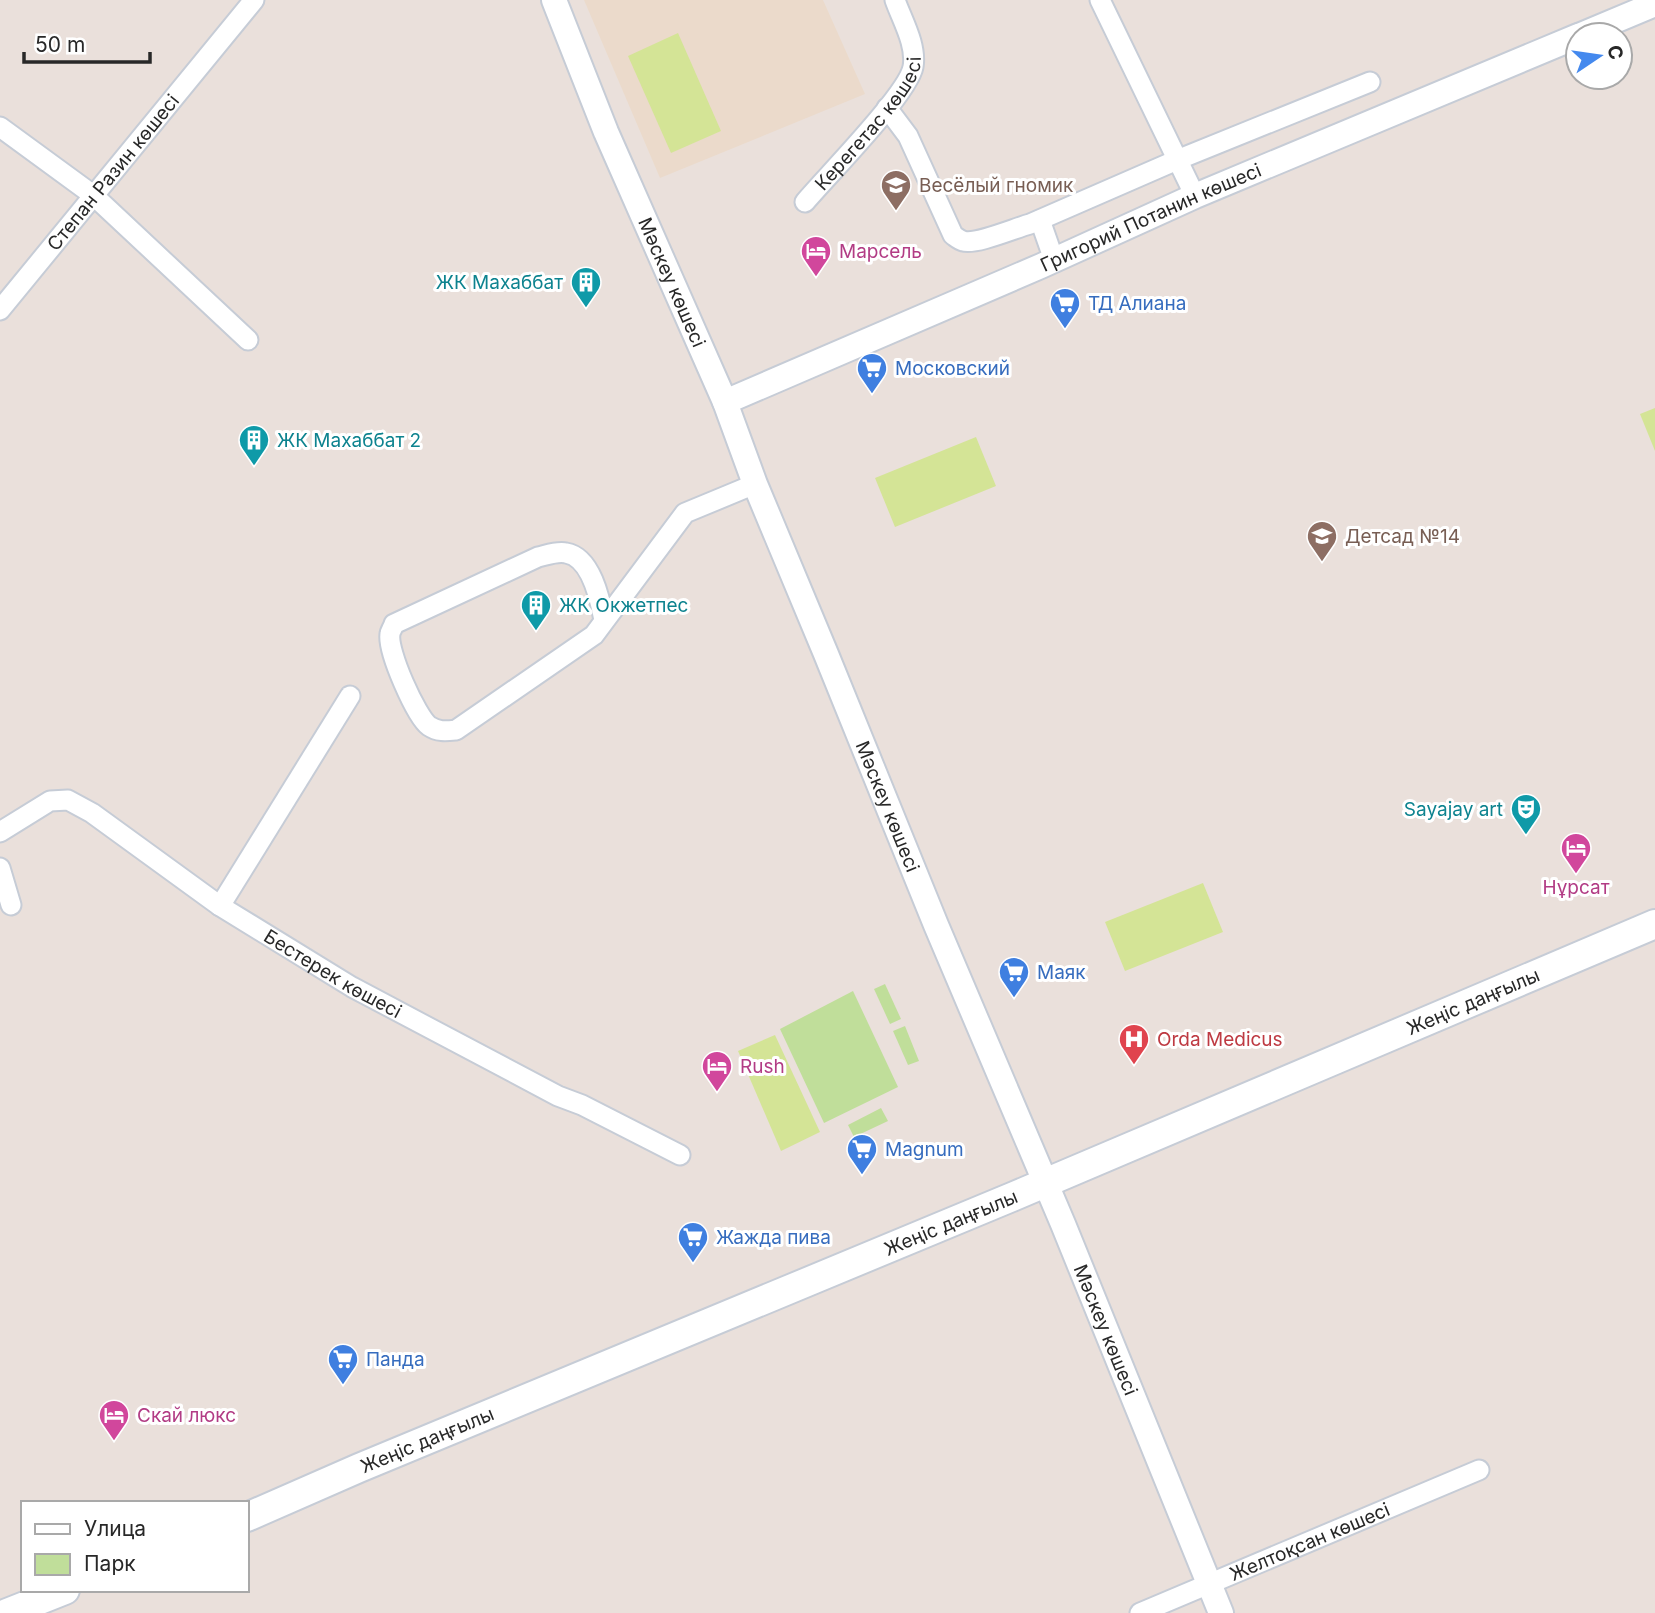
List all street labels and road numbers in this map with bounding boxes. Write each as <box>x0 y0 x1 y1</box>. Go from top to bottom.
street label: Керегетас көшесі <box>810 57 925 195</box>
street label: Степан Разин көшесі <box>42 89 184 255</box>
street label: Григорий Потанин көшесі <box>1037 158 1264 276</box>
street label: Мәскеу көшесі <box>634 214 711 351</box>
street label: Мәскеу көшесі <box>851 738 925 875</box>
street label: Бестерек көшесі <box>260 924 406 1023</box>
street label: Жеңіс даңғылы <box>1403 963 1543 1040</box>
street label: Жеңіс даңғылы <box>881 1184 1021 1260</box>
street label: Мәскеу көшесі <box>1069 1261 1143 1399</box>
street label: Жеңіс даңғылы <box>357 1402 497 1478</box>
street label: Желтоқсан көшесі <box>1226 1498 1393 1585</box>

